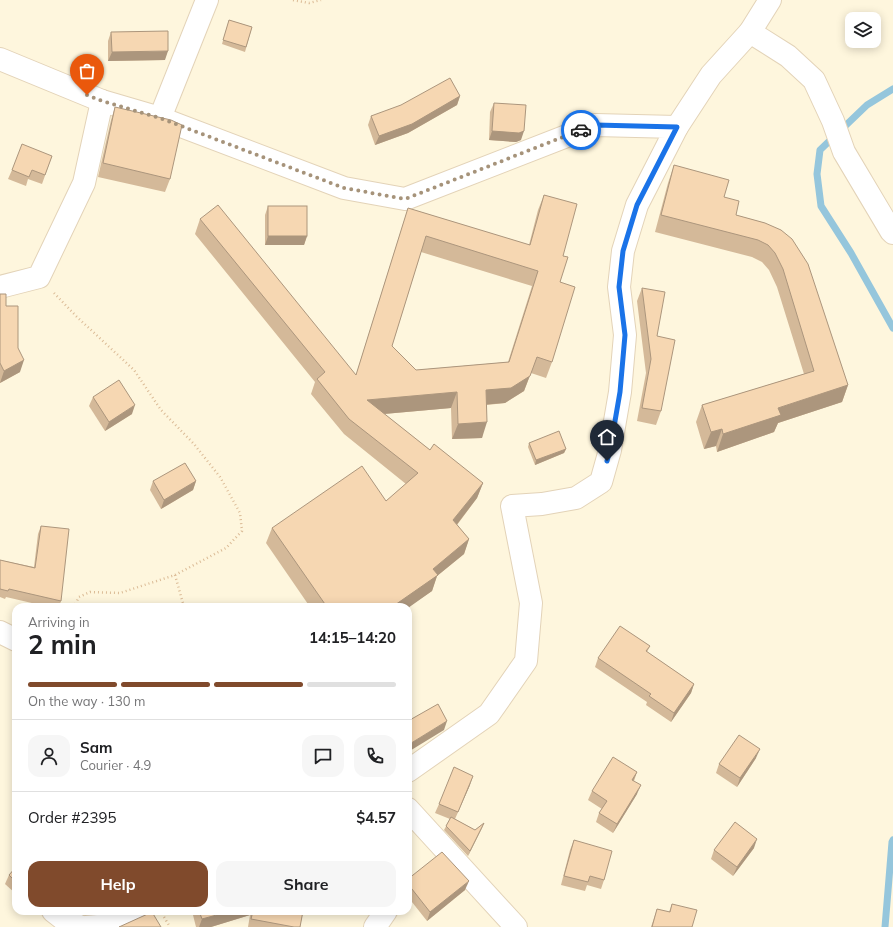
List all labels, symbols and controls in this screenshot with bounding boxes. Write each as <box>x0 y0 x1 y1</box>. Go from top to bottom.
map controls <box>845 12 881 48</box>
button: layers <box>845 12 881 48</box>
pin <box>70 54 104 95</box>
icon: bag <box>76 60 98 82</box>
courier <box>561 110 601 150</box>
icon: car <box>570 119 592 141</box>
pin <box>590 420 624 461</box>
icon: home <box>596 426 618 448</box>
text: Arriving in <box>28 614 90 630</box>
text: 2 min <box>28 628 97 661</box>
text: 14:15–14:20 <box>309 628 396 647</box>
text: On the way · 130 m <box>28 693 145 709</box>
button: person <box>28 735 70 777</box>
button: chat <box>302 735 344 777</box>
button: phone <box>354 735 396 777</box>
text: Sam <box>80 738 112 757</box>
text: Courier · 4.9 <box>80 757 151 773</box>
text: Order #2395 <box>28 808 116 827</box>
text: $4.57 <box>356 808 396 827</box>
button: Help <box>28 861 208 907</box>
button: Share <box>216 861 396 907</box>

